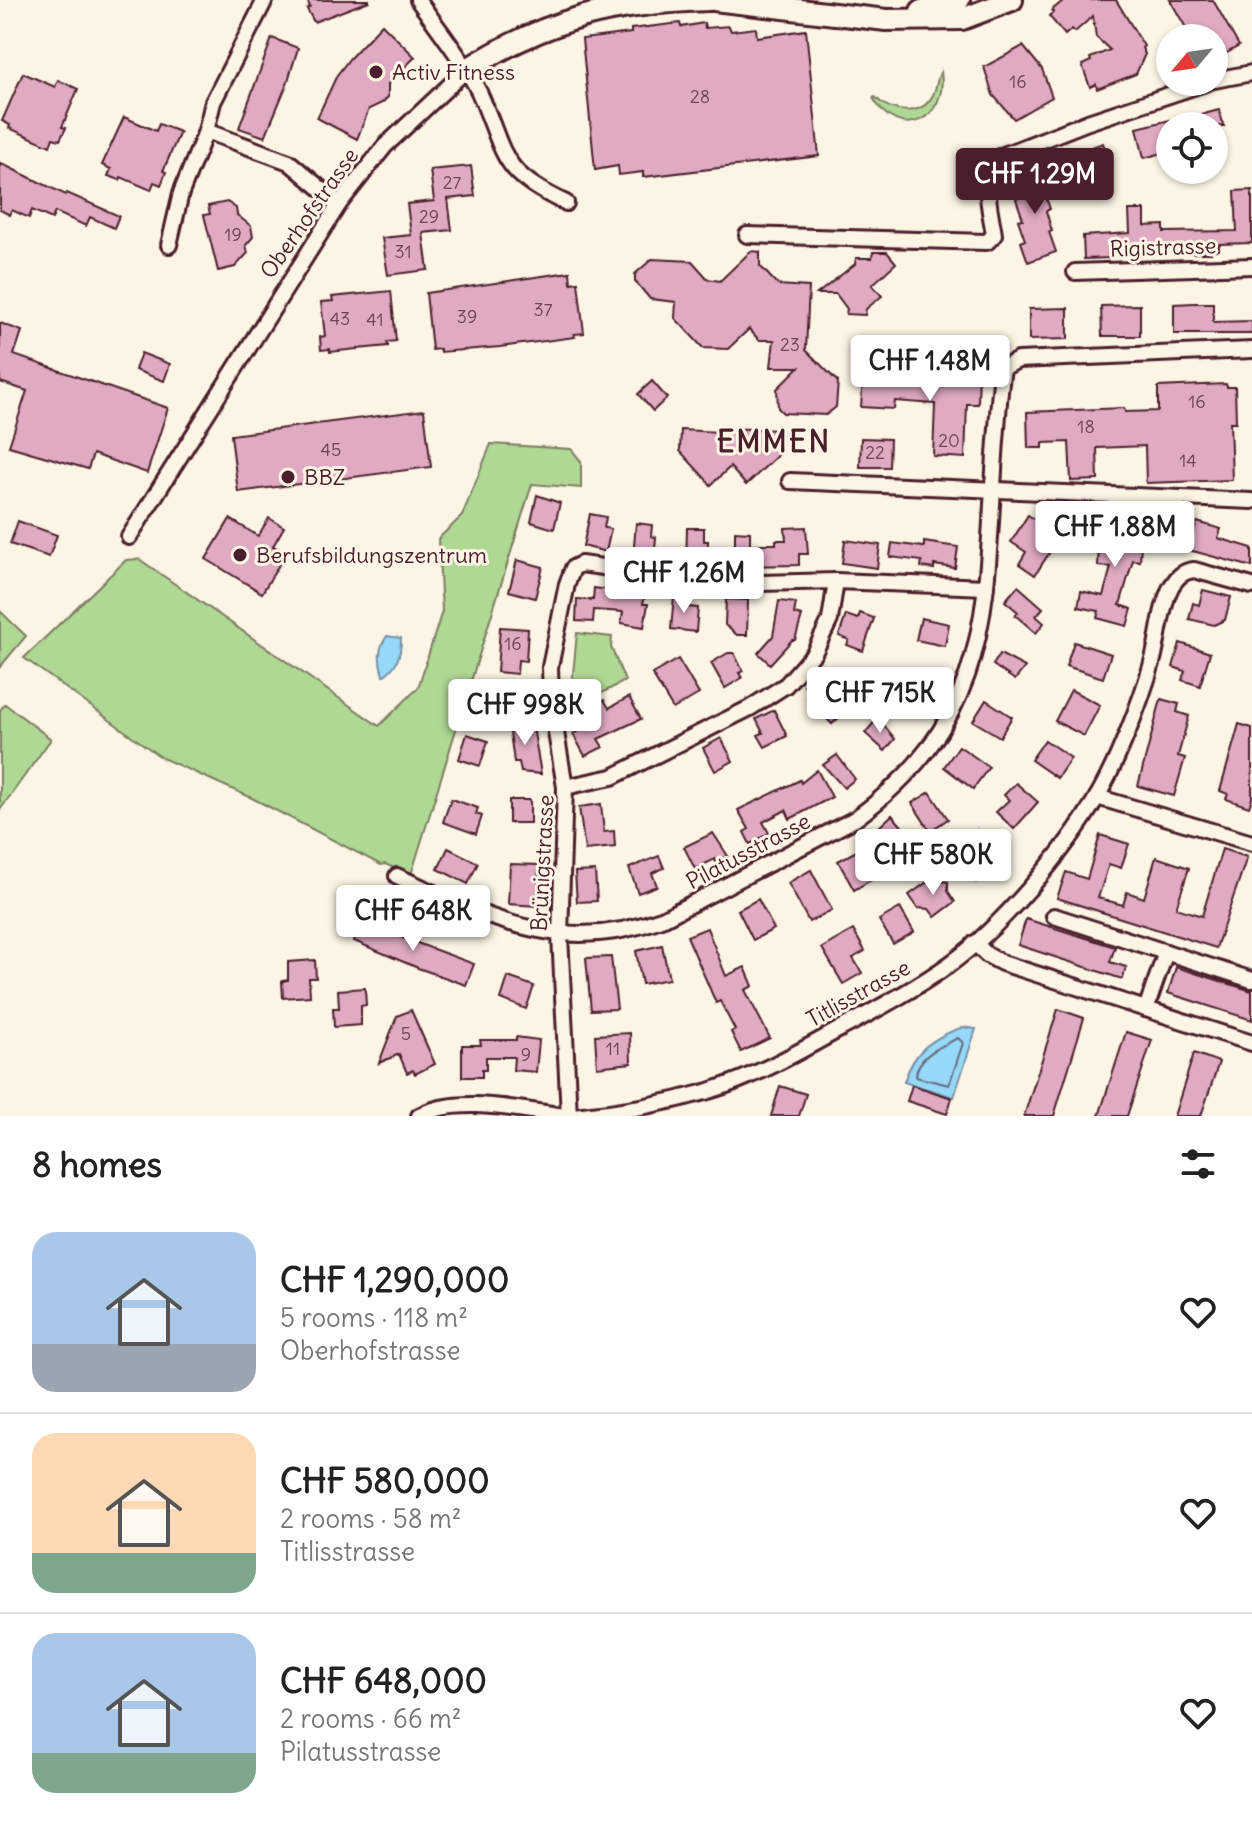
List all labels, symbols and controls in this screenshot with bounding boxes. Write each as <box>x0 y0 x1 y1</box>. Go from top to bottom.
north arrow <box>1156 24 1228 96</box>
map controls <box>1156 24 1228 184</box>
place label: Activ Fitness <box>392 58 515 86</box>
marker: Activ Fitness <box>367 63 385 81</box>
house number: 16 <box>1009 70 1027 93</box>
house number: 28 <box>690 85 710 108</box>
button: locate <box>1156 112 1228 184</box>
street label: Oberhofstrasse <box>254 142 364 284</box>
pin: CHF 1.29M <box>943 148 1127 216</box>
text: CHF 1.29M <box>974 157 1096 190</box>
house number: 27 <box>443 171 462 194</box>
house number: 29 <box>419 205 439 228</box>
house number: 19 <box>224 223 242 246</box>
street label: Rigistrasse <box>1109 231 1217 263</box>
house number: 31 <box>394 240 412 263</box>
house number: 37 <box>533 298 553 321</box>
house number: 39 <box>457 305 477 328</box>
house number: 43 <box>330 307 350 330</box>
house number: 41 <box>366 308 384 331</box>
house number: 23 <box>780 333 800 356</box>
pin: CHF 1.48M <box>838 335 1022 403</box>
text: CHF 1.48M <box>869 344 991 377</box>
house number: 16 <box>1188 390 1206 413</box>
house number: 18 <box>1077 415 1095 438</box>
district label: EMMEN <box>717 422 831 460</box>
house number: 20 <box>938 429 960 452</box>
house number: 45 <box>321 438 341 461</box>
house number: 22 <box>865 441 885 464</box>
house number: 14 <box>1179 449 1197 472</box>
place label: BBZ <box>304 463 345 491</box>
marker: BBZ <box>279 468 297 486</box>
pin: CHF 1.88M <box>1023 501 1207 569</box>
text: CHF 1.88M <box>1053 510 1177 543</box>
place label: Berufsbildungszentrum <box>256 541 487 569</box>
marker: Berufsbildungszentrum <box>231 546 249 564</box>
pin: CHF 1.26M <box>592 547 776 615</box>
text: CHF 1.26M <box>623 556 745 589</box>
house number: 16 <box>504 632 522 655</box>
pin: CHF 715K <box>797 667 963 735</box>
text: CHF 715K <box>825 676 935 709</box>
pin: CHF 998K <box>442 679 608 747</box>
text: CHF 998K <box>466 688 584 721</box>
street label: Brünigstrasse <box>524 794 560 932</box>
street label: Pilatusstrasse <box>681 807 815 895</box>
pin: CHF 580K <box>850 829 1016 897</box>
text: CHF 580K <box>873 838 993 871</box>
pin: CHF 648K <box>330 885 496 953</box>
text: CHF 648K <box>354 894 472 927</box>
street label: Titlisstrasse <box>801 953 915 1033</box>
house number: 5 <box>401 1022 411 1045</box>
house number: 11 <box>606 1037 620 1060</box>
house number: 9 <box>521 1043 531 1066</box>
icon: filters <box>1176 1142 1220 1186</box>
text: 8 homes <box>32 1143 162 1186</box>
text: CHF 1,290,000 <box>280 1258 509 1301</box>
icon: home <box>96 1264 192 1360</box>
icon: heart <box>1176 1290 1220 1334</box>
text: 5 rooms · 118 m² <box>280 1301 468 1334</box>
text: Oberhofstrasse <box>280 1334 461 1367</box>
text: CHF 580,000 <box>280 1459 490 1502</box>
icon: home <box>96 1465 192 1561</box>
icon: heart <box>1176 1491 1220 1535</box>
text: 2 rooms · 58 m² <box>280 1502 461 1535</box>
text: Titlisstrasse <box>280 1535 415 1568</box>
text: CHF 648,000 <box>280 1659 487 1702</box>
icon: home <box>96 1665 192 1761</box>
icon: heart <box>1176 1691 1220 1735</box>
text: 2 rooms · 66 m² <box>280 1702 462 1735</box>
text: Pilatusstrasse <box>280 1735 441 1768</box>

